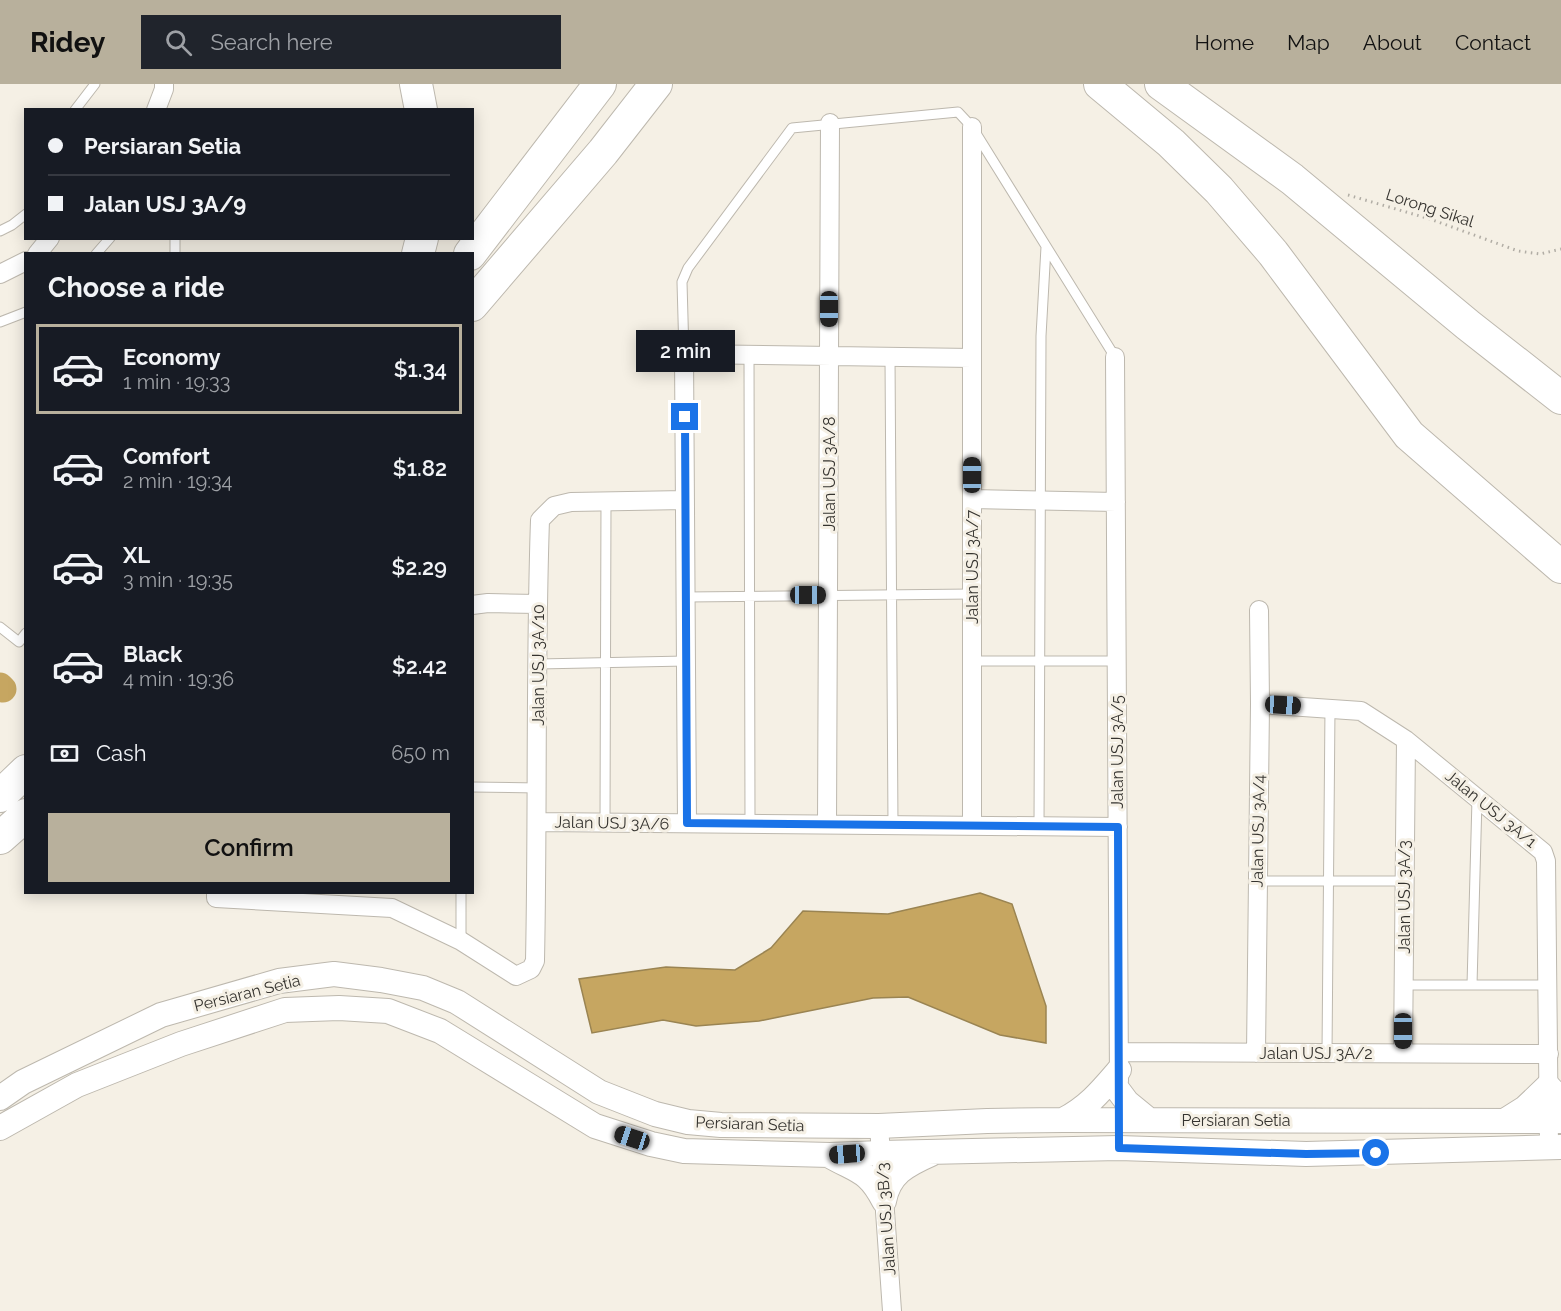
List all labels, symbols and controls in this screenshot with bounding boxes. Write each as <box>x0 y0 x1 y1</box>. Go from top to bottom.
search box <box>141 15 561 69</box>
text: Ridey <box>30 26 105 59</box>
icon: search <box>162 26 195 59</box>
text: Search here <box>210 29 333 55</box>
text: Home <box>1195 30 1254 55</box>
text: Map <box>1287 30 1330 55</box>
text: About <box>1363 30 1422 55</box>
text: Contact <box>1455 30 1531 55</box>
text: Persiaran Setia <box>84 133 241 159</box>
street label: Lorong Sikal <box>1384 185 1477 231</box>
text: Jalan USJ 3A/9 <box>84 191 246 217</box>
text: Choose a ride <box>48 272 224 303</box>
car <box>820 291 838 327</box>
callout: 2 min <box>636 330 734 372</box>
text: 2 min <box>660 339 711 363</box>
icon: car <box>51 342 105 396</box>
text: Economy <box>123 344 221 370</box>
text: $1.34 <box>394 356 447 382</box>
text: 1 min · 19:33 <box>123 370 230 394</box>
route end <box>671 403 698 430</box>
street label: Jalan USJ 3A/8 <box>820 417 839 531</box>
icon: car <box>51 441 105 495</box>
text: Comfort <box>123 443 210 469</box>
text: $1.82 <box>393 455 447 481</box>
car <box>963 457 981 493</box>
text: 2 min · 19:34 <box>123 469 233 493</box>
street label: Jalan USJ 3A/7 <box>963 510 982 624</box>
icon: car <box>51 540 105 594</box>
text: XL <box>123 542 150 568</box>
text: $2.29 <box>391 554 447 580</box>
text: 3 min · 19:35 <box>123 568 233 592</box>
car <box>790 586 826 604</box>
street label: Jalan USJ 3A/10 <box>529 604 548 726</box>
icon: car <box>51 639 105 693</box>
text: Black <box>123 641 182 667</box>
text: $2.42 <box>392 653 447 679</box>
text: 4 min · 19:36 <box>123 667 234 691</box>
street label: Jalan USJ 3A/5 <box>1108 695 1127 809</box>
car <box>1265 695 1301 715</box>
icon: cash <box>48 737 81 770</box>
text: Cash <box>96 740 147 766</box>
text: 650 m <box>391 741 450 765</box>
street label: Jalan USJ 3A/1 <box>1442 766 1541 852</box>
street label: Jalan USJ 3A/4 <box>1248 774 1268 887</box>
button: Confirm <box>48 813 450 882</box>
street label: Jalan USJ 3A/6 <box>554 813 670 833</box>
street label: Jalan USJ 3A/3 <box>1395 840 1414 954</box>
street label: Persiaran Setia <box>192 971 302 1015</box>
car <box>1394 1013 1412 1049</box>
street label: Jalan USJ 3A/2 <box>1259 1044 1373 1063</box>
street label: Persiaran Setia <box>1181 1111 1291 1130</box>
street label: Persiaran Setia <box>695 1113 805 1135</box>
car <box>612 1124 652 1152</box>
route start <box>1362 1139 1389 1166</box>
car <box>828 1144 866 1164</box>
street label: Jalan USJ 3B/3 <box>873 1162 899 1276</box>

